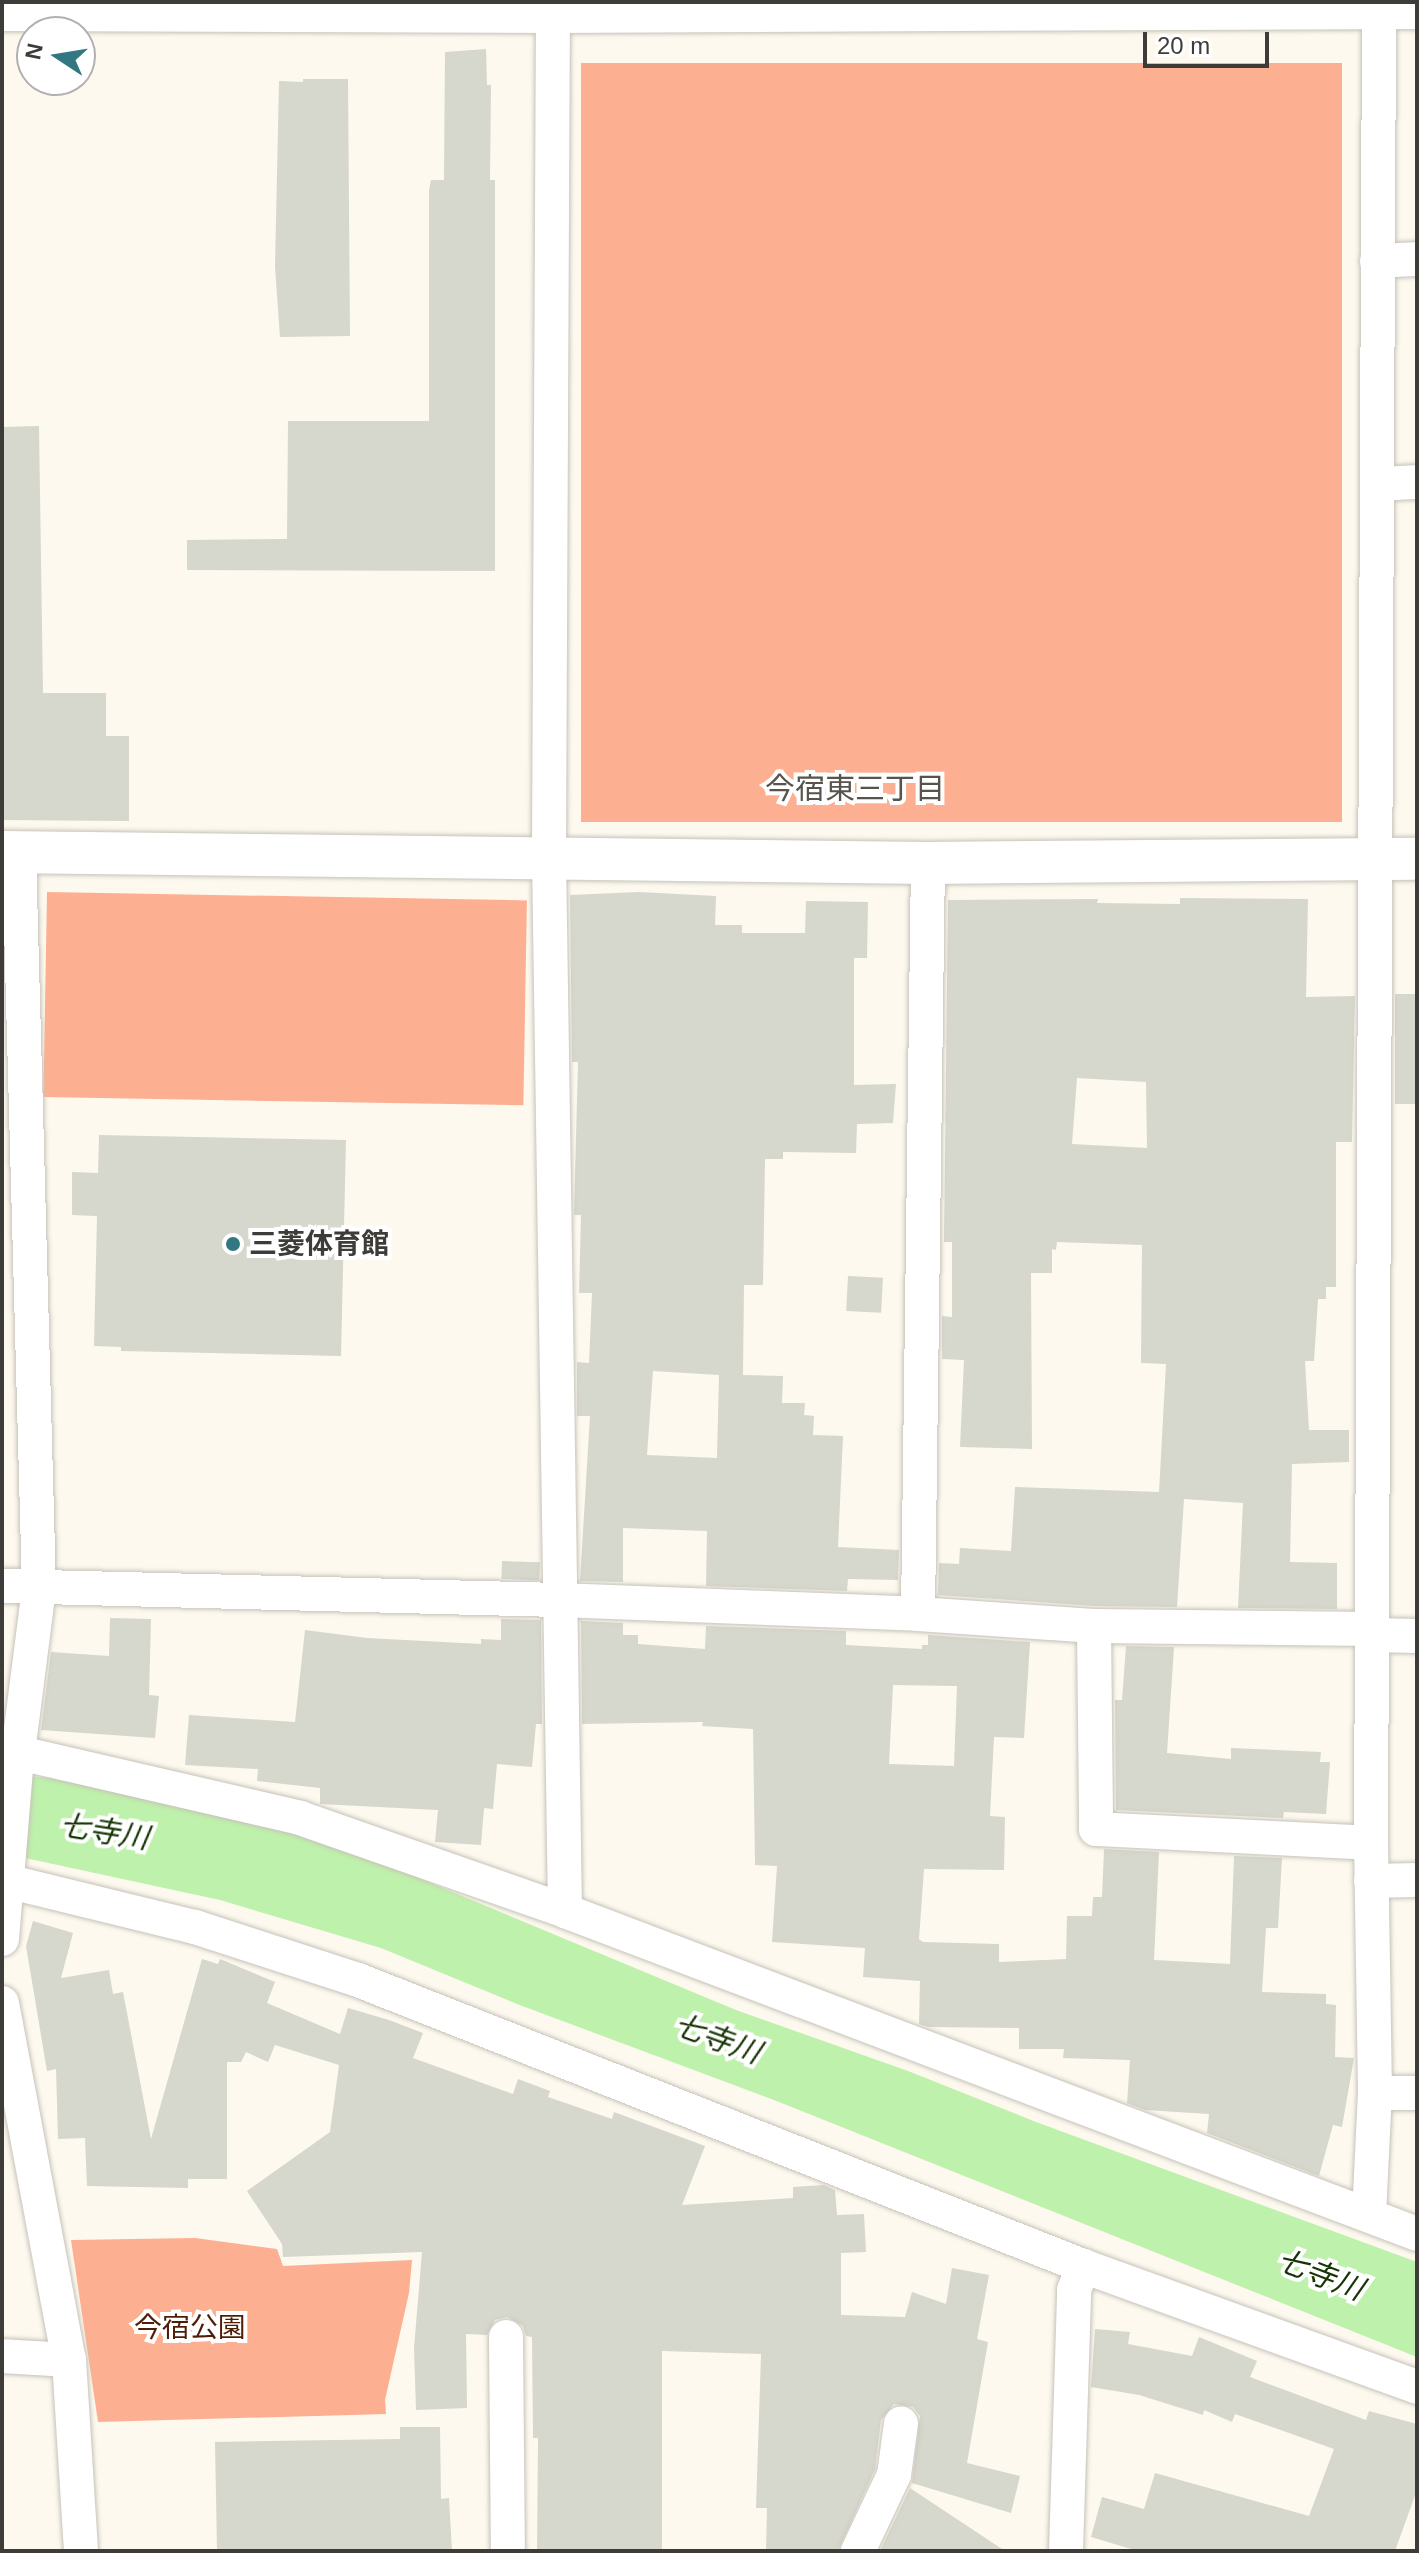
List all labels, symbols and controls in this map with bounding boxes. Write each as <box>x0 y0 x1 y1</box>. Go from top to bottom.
north arrow <box>16 16 96 96</box>
scale bar <box>1147 16 1273 66</box>
text: 20 m <box>1157 32 1210 59</box>
text: N <box>20 41 48 62</box>
district label: 今宿東三丁目 <box>765 771 945 807</box>
place label: 三菱体育館 <box>249 1227 389 1261</box>
marker: 三菱体育館 <box>224 1235 242 1253</box>
water label: 七寺川 <box>57 1807 151 1857</box>
water label: 七寺川 <box>669 2007 765 2071</box>
water label: 七寺川 <box>1272 2242 1368 2308</box>
park label: 今宿公園 <box>134 2311 246 2345</box>

